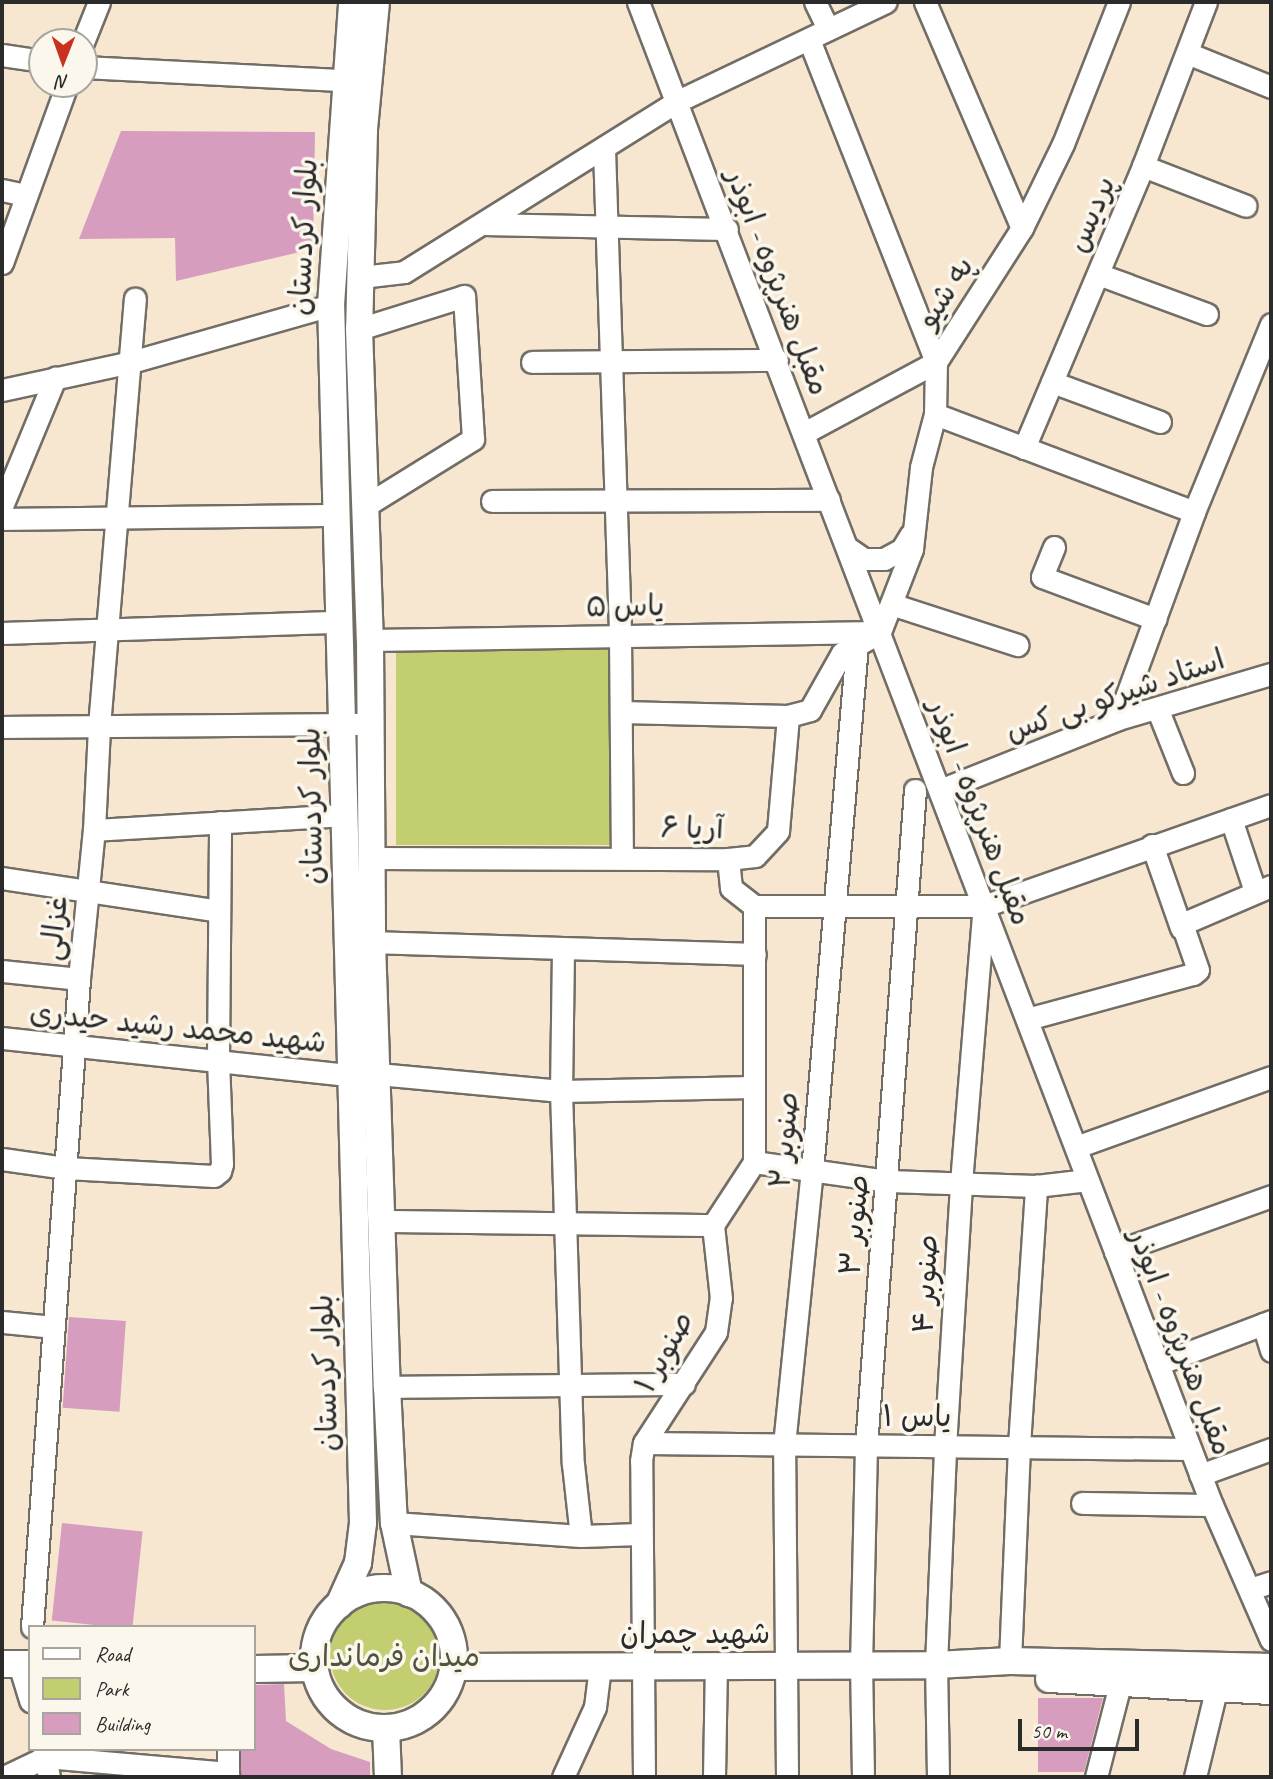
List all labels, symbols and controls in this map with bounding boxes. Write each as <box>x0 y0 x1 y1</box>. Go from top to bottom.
north arrow <box>28 28 98 98</box>
text: N <box>57 70 69 94</box>
street label: بلوار کردستان <box>281 157 325 317</box>
street label: مقبل هنرپژوه - ابوذر <box>718 164 838 400</box>
street label: پردیس <box>1059 171 1123 257</box>
street label: په شیو <box>909 250 981 334</box>
street label: یاس ۵ <box>585 587 665 625</box>
street label: استاد شیرکو بی کس <box>1001 641 1229 749</box>
street label: مقبل هنرپژوه - ابوذر <box>920 694 1040 930</box>
street label: بلوار کردستان <box>292 727 330 885</box>
street label: آریا ۶ <box>660 809 724 847</box>
street label: غزالی <box>33 894 75 962</box>
street label: شهید محمد رشید حیدری <box>28 994 328 1060</box>
street label: صنوبر ۲ <box>762 1090 806 1190</box>
street label: صنوبر ۳ <box>832 1173 876 1277</box>
street label: مقبل هنرپژوه - ابوذر <box>1121 1224 1241 1460</box>
street label: صنوبر ۴ <box>904 1234 946 1334</box>
street label: بلوار کردستان <box>304 1294 346 1452</box>
street label: صنوبر ۱ <box>627 1305 701 1399</box>
street label: یاس ۱ <box>883 1398 951 1434</box>
street label: شهید چمران <box>620 1615 770 1651</box>
legend <box>28 1625 256 1751</box>
park label: میدان فرمانداری <box>288 1638 480 1674</box>
text: Road <box>95 1641 130 1667</box>
text: Park <box>95 1676 128 1702</box>
scale bar <box>1021 1706 1142 1750</box>
text: Building <box>95 1711 150 1737</box>
text: 50 m <box>1031 1718 1067 1744</box>

